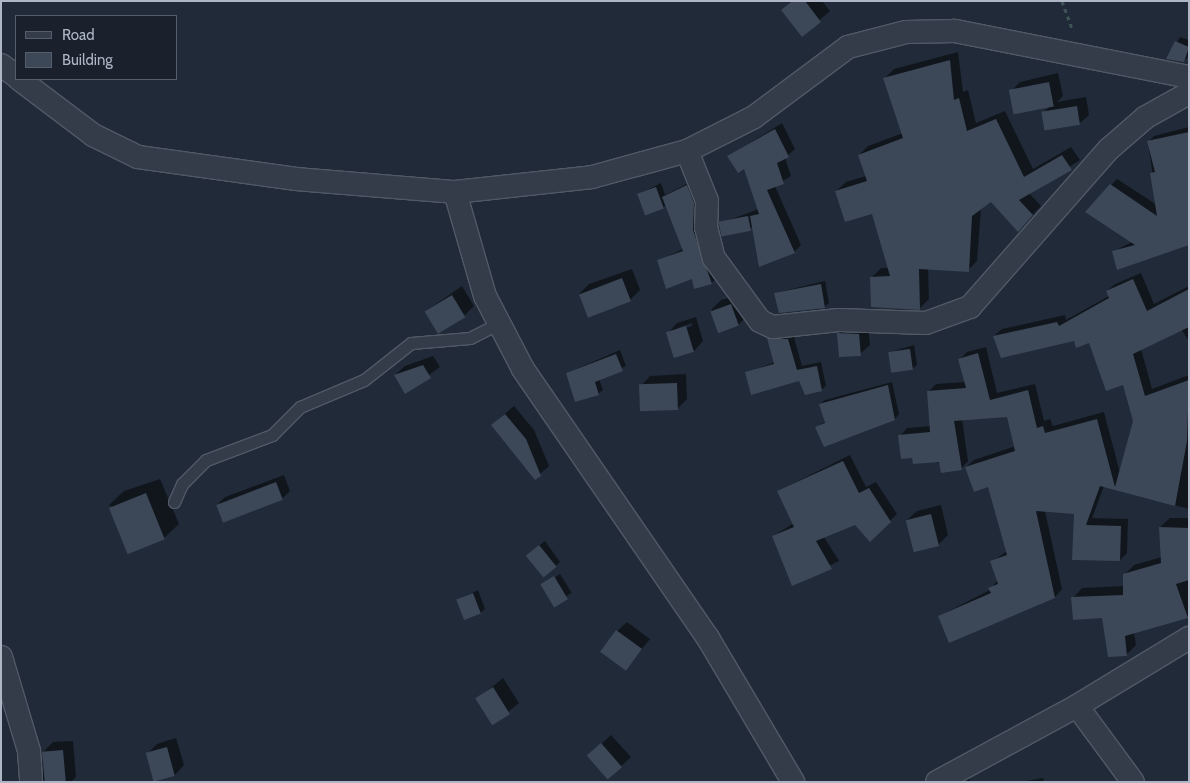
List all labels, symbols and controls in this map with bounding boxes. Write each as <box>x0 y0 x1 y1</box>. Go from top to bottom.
legend <box>15 15 178 80</box>
text: Road <box>62 26 95 44</box>
text: Building <box>62 51 113 69</box>

